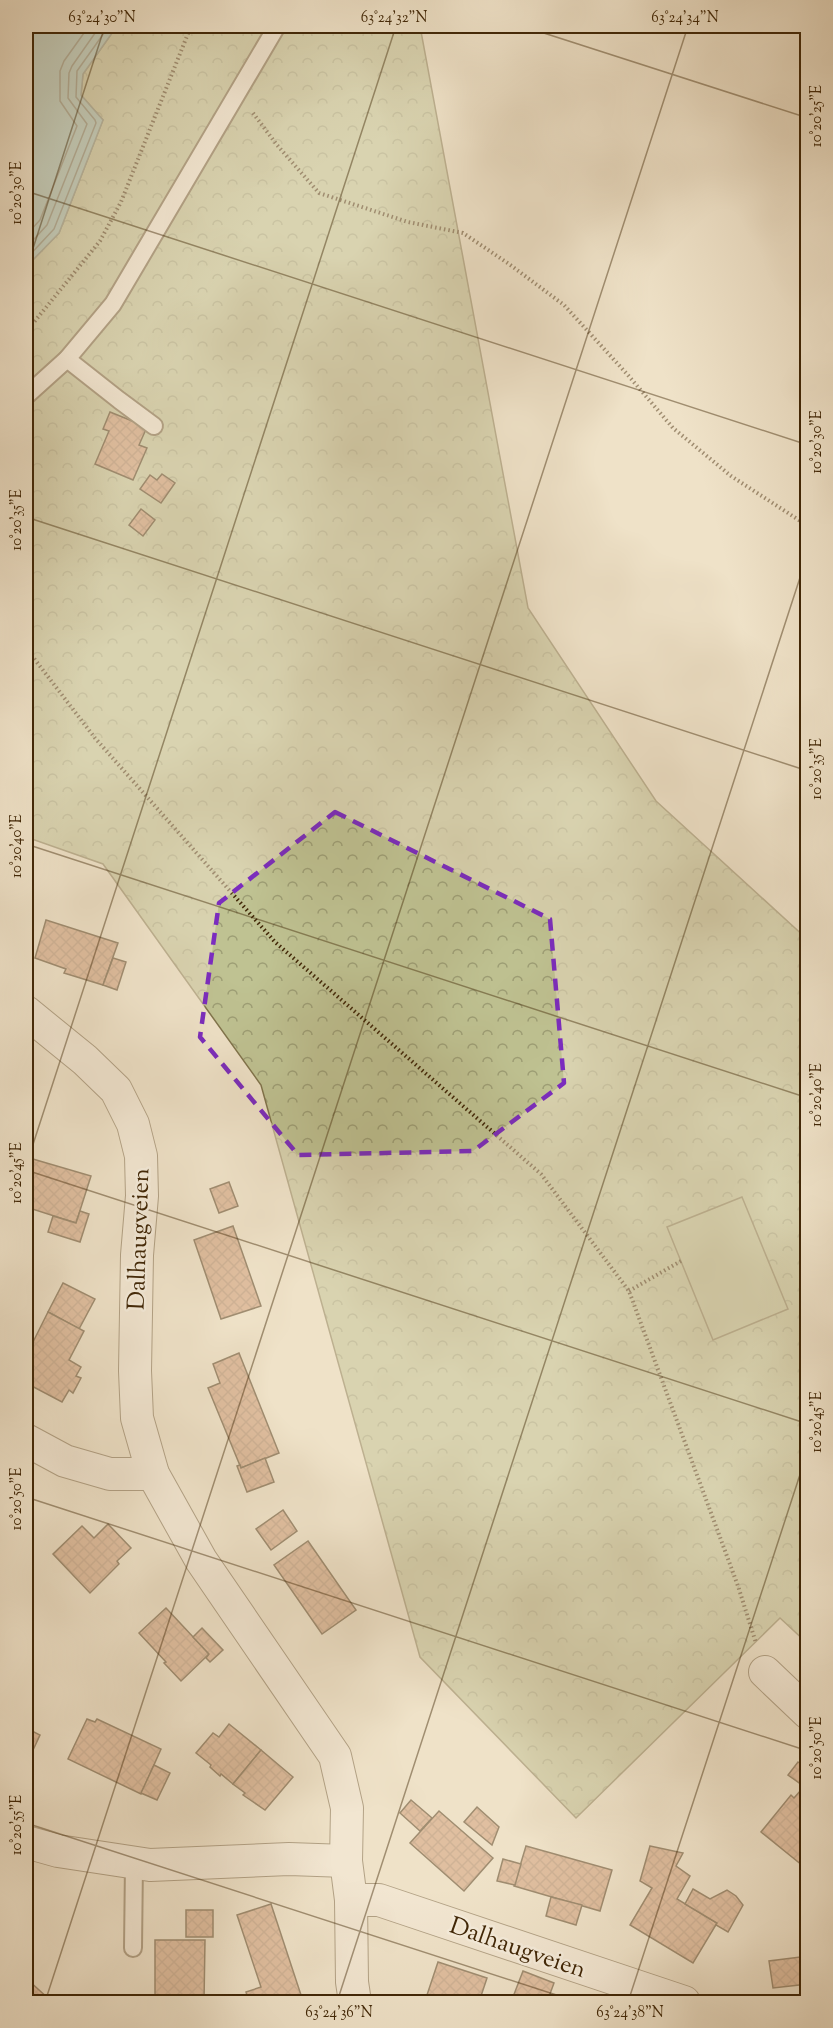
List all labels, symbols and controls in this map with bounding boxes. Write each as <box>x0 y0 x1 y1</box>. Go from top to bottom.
text: 63°24'30"N <box>68 8 136 29</box>
text: 63°24'32"N <box>361 8 427 29</box>
text: 63°24'34"N <box>651 8 719 29</box>
text: 10°20'25"E <box>807 85 828 147</box>
text: 10°20'30"E <box>7 161 28 225</box>
text: 10°20'30"E <box>807 410 828 474</box>
text: 10°20'35"E <box>7 489 28 551</box>
text: 10°20'35"E <box>807 738 828 800</box>
text: 10°20'40"E <box>7 814 28 878</box>
text: 10°20'40"E <box>807 1063 828 1127</box>
text: 10°20'45"E <box>7 1142 28 1204</box>
street label: Dalhaugveien <box>121 1167 159 1311</box>
text: 10°20'45"E <box>807 1391 828 1453</box>
text: 10°20'50"E <box>7 1468 28 1530</box>
text: 10°20'50"E <box>807 1717 828 1779</box>
text: 10°20'55"E <box>7 1795 28 1855</box>
street label: Dalhaugveien <box>445 1910 590 1988</box>
text: 63°24'36"N <box>305 2003 373 2024</box>
text: 63°24'38"N <box>596 2003 664 2024</box>

